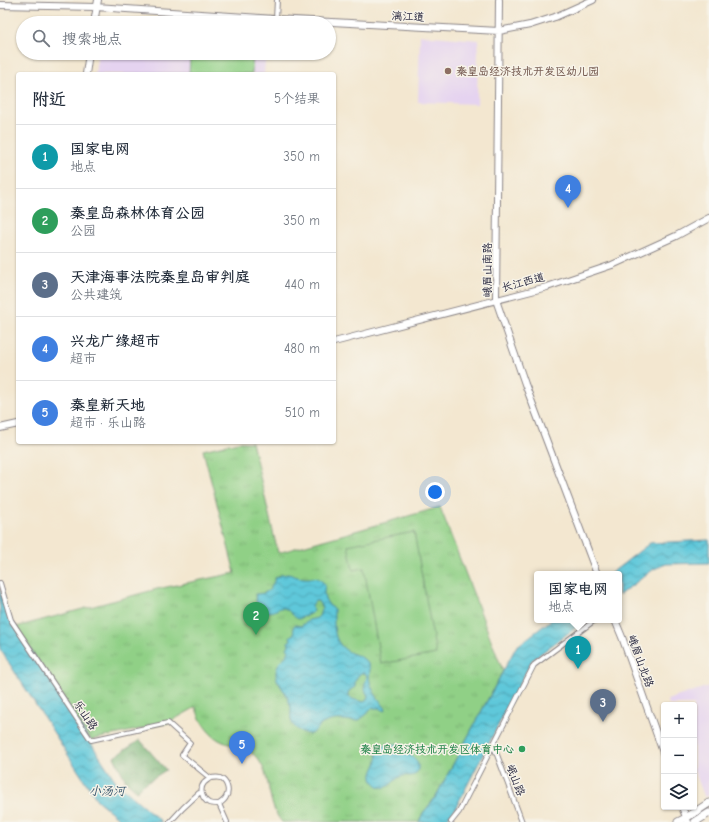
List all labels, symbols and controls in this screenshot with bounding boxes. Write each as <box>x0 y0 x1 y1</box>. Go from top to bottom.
street label: 漓江道 <box>391 9 425 24</box>
search box <box>16 16 336 60</box>
icon: search <box>30 27 52 49</box>
text: 搜索地点 <box>62 30 122 48</box>
place label: 秦皇岛经济技术开发区幼儿园 <box>456 65 599 78</box>
marker: 秦皇岛经济技术开发区幼儿园 <box>443 66 453 76</box>
text: 附近 <box>32 90 66 109</box>
text: 5个结果 <box>274 91 320 106</box>
text: 国家电网 <box>70 140 130 158</box>
text: 1 <box>42 149 48 164</box>
text: 350 m <box>283 149 320 164</box>
text: 地点 <box>70 159 96 174</box>
pin: 4 <box>555 175 581 208</box>
text: 秦皇岛森林体育公园 <box>70 204 205 222</box>
text: 2 <box>42 213 48 228</box>
text: 350 m <box>283 213 320 228</box>
text: 公园 <box>70 223 96 238</box>
street label: 峨眉山南路 <box>481 243 494 298</box>
text: 天津海事法院秦皇岛审判庭 <box>70 268 250 286</box>
street label: 长江西道 <box>500 271 546 294</box>
text: 3 <box>42 277 48 292</box>
text: 440 m <box>284 277 320 292</box>
text: 公共建筑 <box>70 287 122 302</box>
text: 兴龙广缘超市 <box>70 332 160 350</box>
text: 4 <box>42 341 48 356</box>
text: 480 m <box>284 341 320 356</box>
text: 超市 <box>70 351 96 366</box>
text: 秦皇新天地 <box>70 396 145 414</box>
text: 5 <box>42 405 48 420</box>
text: 510 m <box>285 405 320 420</box>
text: 超市 · 乐山路 <box>70 415 146 430</box>
your location <box>425 482 445 502</box>
popup <box>534 571 622 623</box>
text: 国家电网 <box>548 580 608 598</box>
text: 地点 <box>548 599 574 614</box>
pin: 2 <box>243 602 269 635</box>
street label: 峨眉山北路 <box>625 633 656 689</box>
pin: 1 <box>565 636 591 669</box>
pin: 3 <box>590 689 616 722</box>
street label: 乐山路 <box>71 698 100 733</box>
map controls <box>661 702 697 810</box>
button: + <box>661 702 697 738</box>
pin: 5 <box>229 731 255 764</box>
button: − <box>661 738 697 774</box>
place label: 秦皇岛经济技术开发区体育中心 <box>360 743 514 756</box>
marker: 秦皇岛经济技术开发区体育中心 <box>517 744 527 754</box>
street label: 岷山路 <box>504 762 528 798</box>
button: layers <box>661 774 697 810</box>
water label: 小汤河 <box>89 784 127 798</box>

